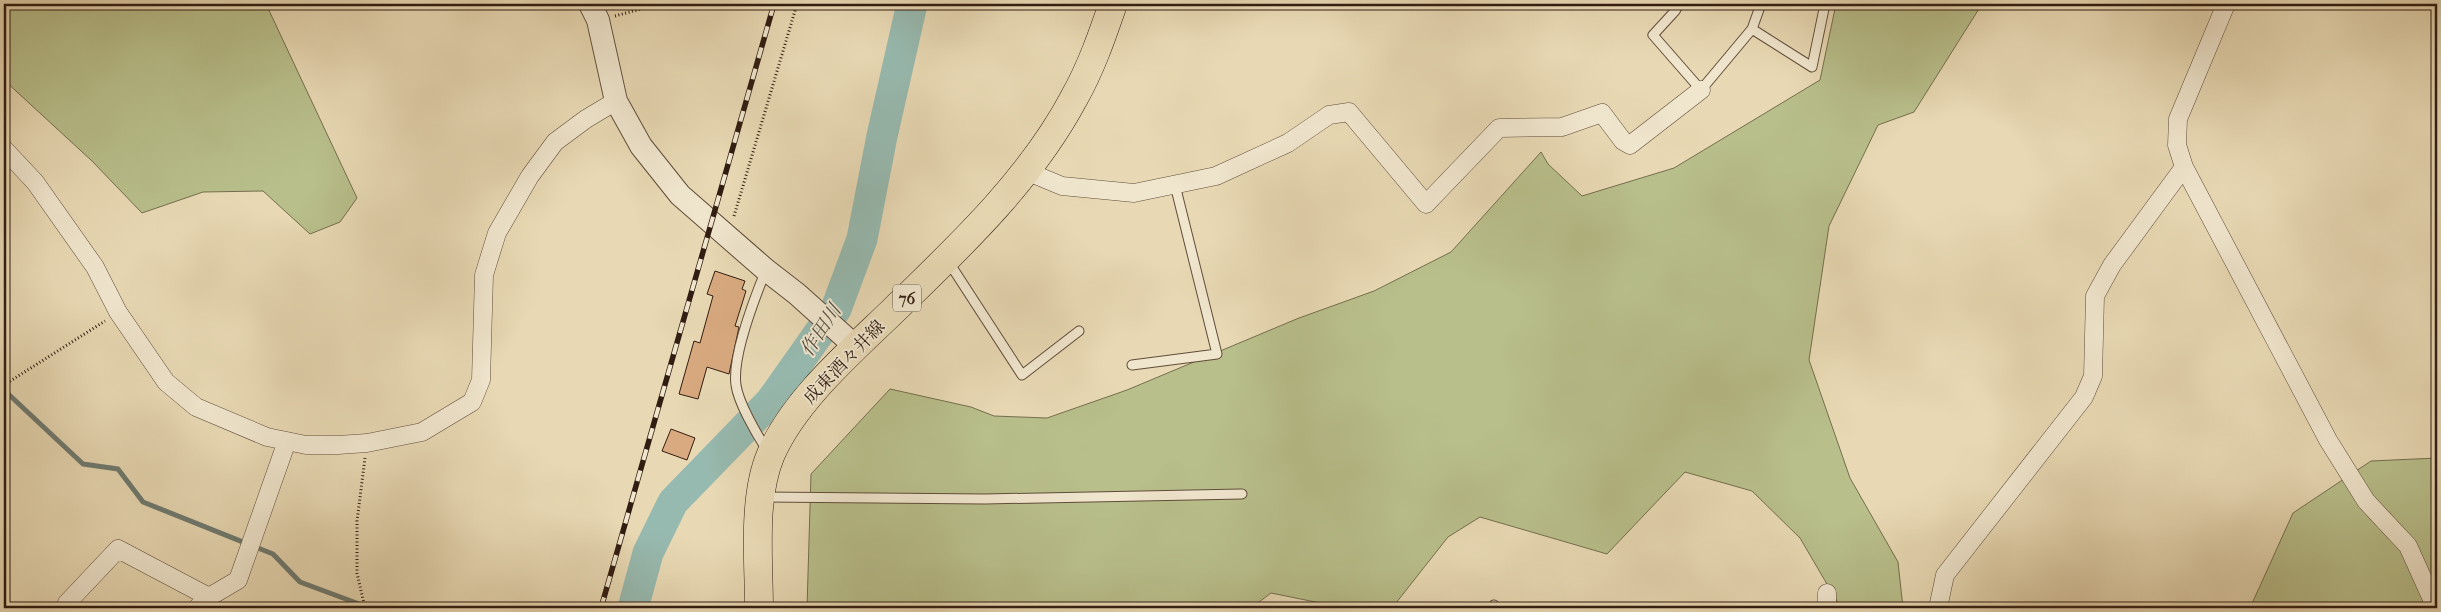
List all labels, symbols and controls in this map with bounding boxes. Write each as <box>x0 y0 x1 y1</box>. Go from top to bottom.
road number: 76 <box>893 284 921 312</box>
water label: 作田川 <box>796 299 847 360</box>
street label: 成東酒々井線 <box>799 316 889 408</box>

